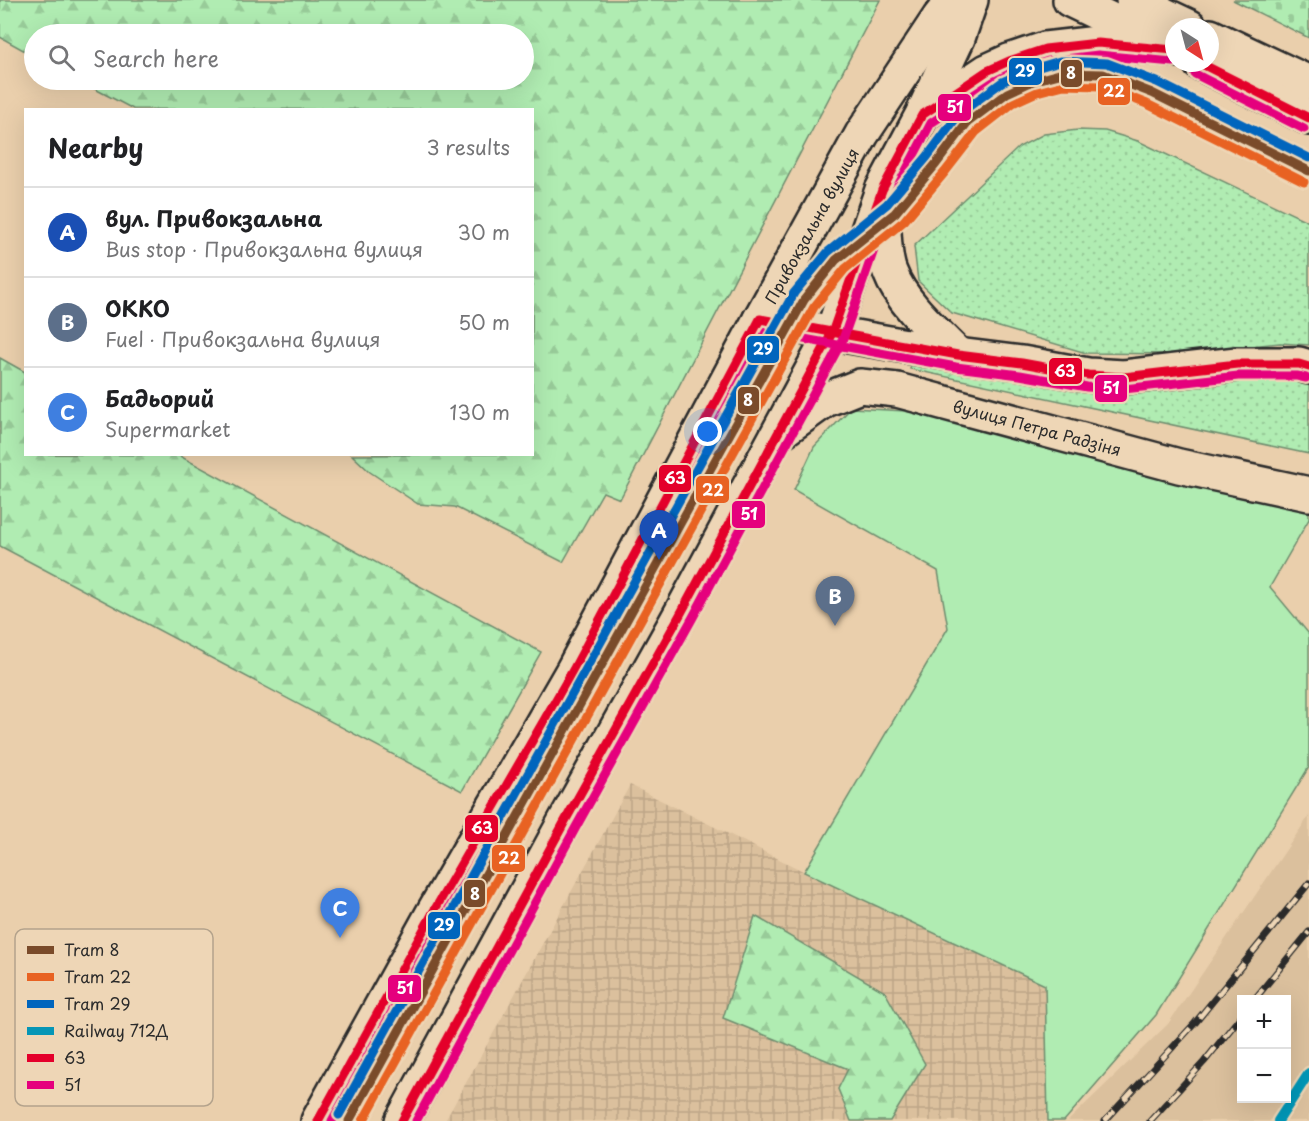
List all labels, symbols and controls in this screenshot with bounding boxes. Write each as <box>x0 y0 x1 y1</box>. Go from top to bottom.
north arrow <box>1165 18 1219 72</box>
search box <box>24 24 534 90</box>
icon: search <box>45 41 78 74</box>
text: Search here <box>93 41 219 74</box>
line badge: 29 <box>1008 57 1043 86</box>
text: 29 <box>1015 58 1035 82</box>
line badge: 8 <box>1060 59 1083 88</box>
text: 8 <box>1066 60 1076 84</box>
line badge: 22 <box>1097 77 1131 106</box>
text: 22 <box>1103 78 1125 102</box>
line badge: 51 <box>937 93 972 122</box>
text: 51 <box>946 94 964 118</box>
text: Nearby <box>48 128 143 167</box>
text: 3 results <box>427 132 510 162</box>
street label: Привокзальна вулиця <box>758 143 864 308</box>
text: вул. Привокзальна <box>105 201 322 234</box>
text: A <box>60 217 75 247</box>
text: 30 m <box>457 217 510 247</box>
text: Bus stop · Привокзальна вулиця <box>105 234 423 264</box>
text: ОККО <box>105 291 170 324</box>
text: B <box>61 307 74 337</box>
text: 50 m <box>458 307 510 337</box>
text: Fuel · Привокзальна вулиця <box>105 324 380 354</box>
line badge: 29 <box>746 335 780 364</box>
text: 29 <box>753 336 773 360</box>
line badge: 63 <box>1048 357 1083 385</box>
text: 63 <box>1054 358 1076 382</box>
line badge: 51 <box>1094 374 1128 403</box>
text: 51 <box>1102 375 1120 399</box>
text: Бадьорий <box>105 381 214 414</box>
line badge: 8 <box>737 386 760 415</box>
text: 8 <box>743 387 753 411</box>
street label: вулиця Петра Радзіня <box>951 393 1124 461</box>
text: C <box>60 397 75 427</box>
text: 130 m <box>450 397 510 427</box>
text: Supermarket <box>105 414 231 444</box>
your location <box>693 417 722 446</box>
line badge: 63 <box>658 464 692 493</box>
text: 63 <box>664 465 686 489</box>
line badge: 22 <box>695 475 730 504</box>
text: 22 <box>702 477 724 501</box>
line badge: 51 <box>731 500 766 529</box>
text: 51 <box>740 501 758 525</box>
pin: A <box>640 510 678 560</box>
pin: B <box>816 576 854 626</box>
line badge: 63 <box>464 814 499 843</box>
text: 63 <box>471 815 493 839</box>
line badge: 22 <box>491 844 526 873</box>
text: 22 <box>498 845 520 869</box>
line badge: 8 <box>463 879 486 908</box>
text: 8 <box>470 881 480 905</box>
pin: C <box>320 888 360 938</box>
line badge: 29 <box>427 911 461 940</box>
text: 29 <box>434 912 454 936</box>
legend <box>15 929 213 1106</box>
text: Tram 8 <box>64 937 120 961</box>
text: Tram 22 <box>64 964 131 988</box>
line badge: 51 <box>387 974 422 1003</box>
text: 51 <box>396 975 414 999</box>
text: Tram 29 <box>64 991 130 1015</box>
map controls <box>1237 995 1291 1103</box>
button: + <box>1237 995 1291 1049</box>
text: Railway 712Д <box>64 1018 169 1042</box>
text: 63 <box>64 1045 85 1069</box>
button: − <box>1237 1049 1291 1103</box>
text: 51 <box>64 1072 81 1096</box>

